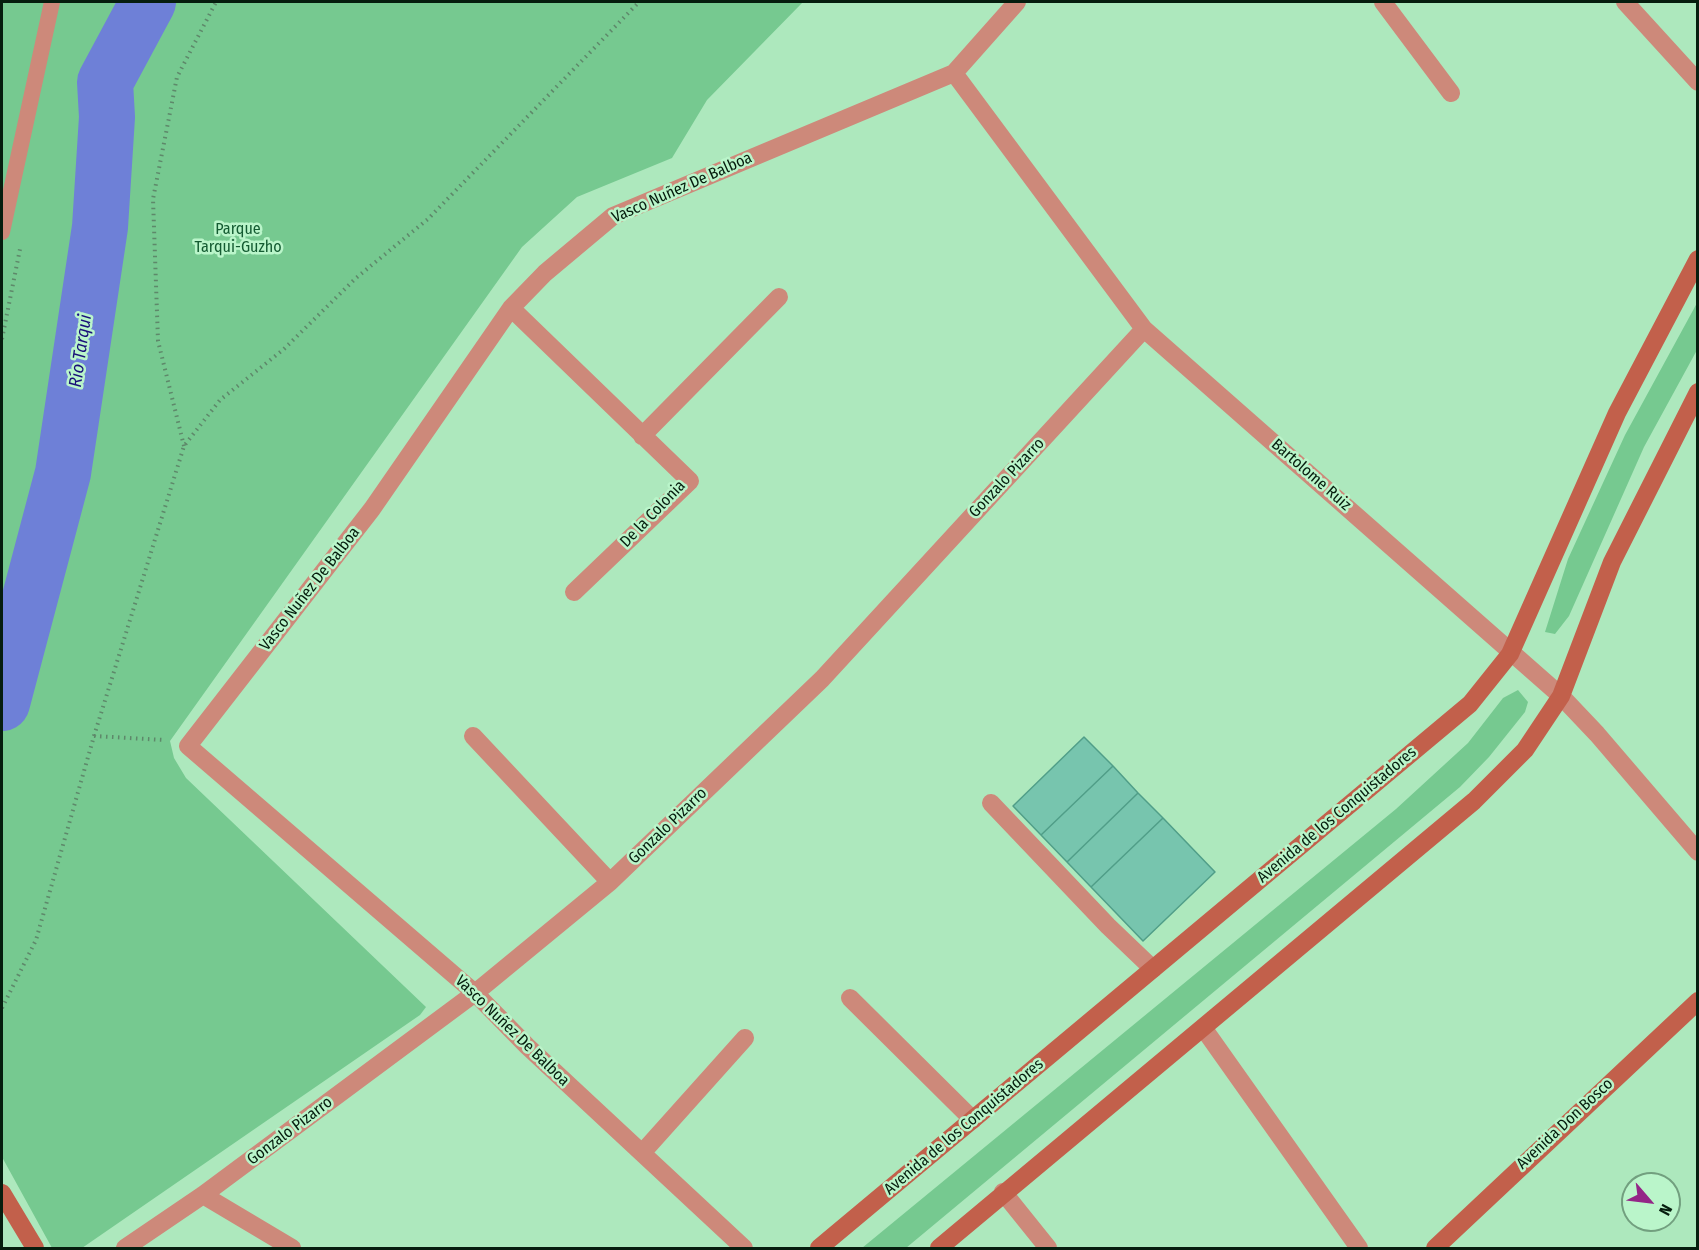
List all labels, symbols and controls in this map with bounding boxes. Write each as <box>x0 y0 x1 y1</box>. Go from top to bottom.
street label: Vasco Nuñez De Balboa <box>609 148 755 228</box>
park label: Parque Tarqui-Guzho <box>194 220 282 258</box>
water label: Río Tarqui <box>65 313 97 389</box>
street label: Gonzalo Pizarro <box>965 434 1049 522</box>
street label: Bartolome Ruiz <box>1267 435 1355 515</box>
street label: De la Colonia <box>616 476 690 552</box>
street label: Vasco Nuñez De Balboa <box>256 523 364 655</box>
street label: Avenida de los Conquistadores <box>1254 743 1420 887</box>
street label: Gonzalo Pizarro <box>625 784 711 868</box>
street label: Vasco Nuñez De Balboa <box>451 972 573 1090</box>
street label: Avenida de los Conquistadores <box>881 1055 1047 1199</box>
street label: Avenida Don Bosco <box>1513 1074 1617 1174</box>
street label: Gonzalo Pizarro <box>244 1093 336 1169</box>
north arrow <box>1621 1172 1681 1232</box>
text: N <box>1655 1201 1676 1218</box>

